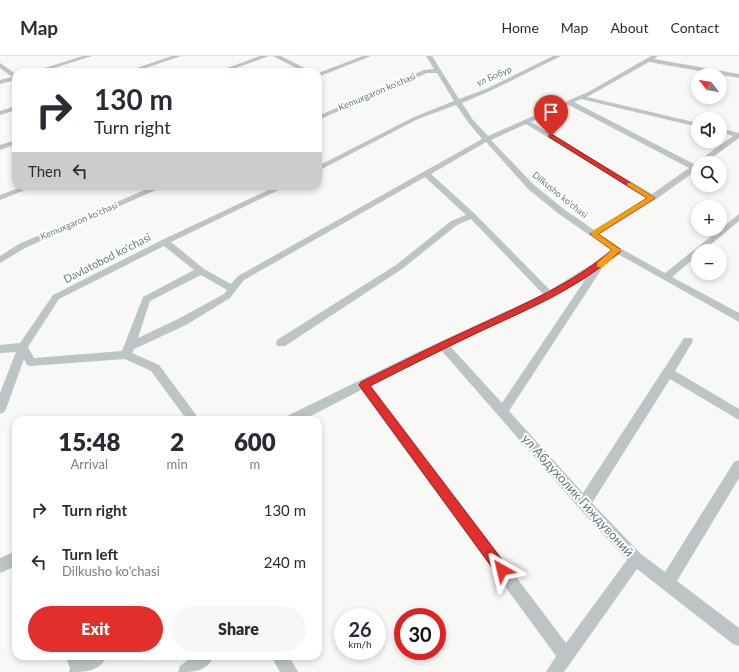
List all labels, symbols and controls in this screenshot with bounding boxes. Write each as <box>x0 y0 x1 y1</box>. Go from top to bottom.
text: Map <box>20 16 58 39</box>
text: Home <box>501 19 539 36</box>
text: Map <box>561 19 588 36</box>
text: About <box>610 19 648 36</box>
text: Contact <box>670 19 719 36</box>
street label: ул Бобур <box>475 63 513 88</box>
north arrow <box>691 68 727 104</box>
map controls <box>691 68 727 280</box>
street label: Kemuxgaron ko'chasi <box>337 70 417 113</box>
text: 130 m <box>94 82 173 116</box>
icon: right <box>28 84 80 136</box>
pin <box>534 95 568 136</box>
icon: arrive <box>540 101 562 123</box>
button: sound <box>691 112 727 148</box>
text: Turn right <box>94 116 171 138</box>
button: search <box>691 156 727 192</box>
icon: left <box>69 160 91 182</box>
text: Then <box>28 162 61 180</box>
street label: Dilkusho ko'chasi <box>531 169 590 220</box>
street label: Kemuxgaron ko'chasi <box>39 199 119 242</box>
button: + <box>691 200 727 236</box>
street label: Davlatobod ko'chasi <box>61 230 153 285</box>
button: − <box>691 244 727 280</box>
text: 15:48 <box>58 427 120 456</box>
text: 2 <box>170 427 184 456</box>
text: 600 <box>234 427 276 456</box>
street label: ул Абдухолик Гиждувоний <box>519 430 637 560</box>
text: Arrival <box>71 456 108 472</box>
text: min <box>167 456 188 472</box>
text: m <box>249 456 260 472</box>
icon: right <box>28 499 50 521</box>
text: Turn right <box>62 501 127 519</box>
text: 130 m <box>264 501 306 519</box>
text: Turn left <box>62 545 118 563</box>
position arrow <box>481 549 523 591</box>
icon: left <box>28 551 50 573</box>
text: 240 m <box>264 553 306 571</box>
text: Dilkusho ko'chasi <box>62 563 160 579</box>
button: Exit <box>28 606 163 652</box>
button: Share <box>171 606 306 652</box>
speed limit sign: 30 <box>394 608 446 660</box>
text: 26 <box>348 617 372 641</box>
text: km/h <box>348 638 372 650</box>

